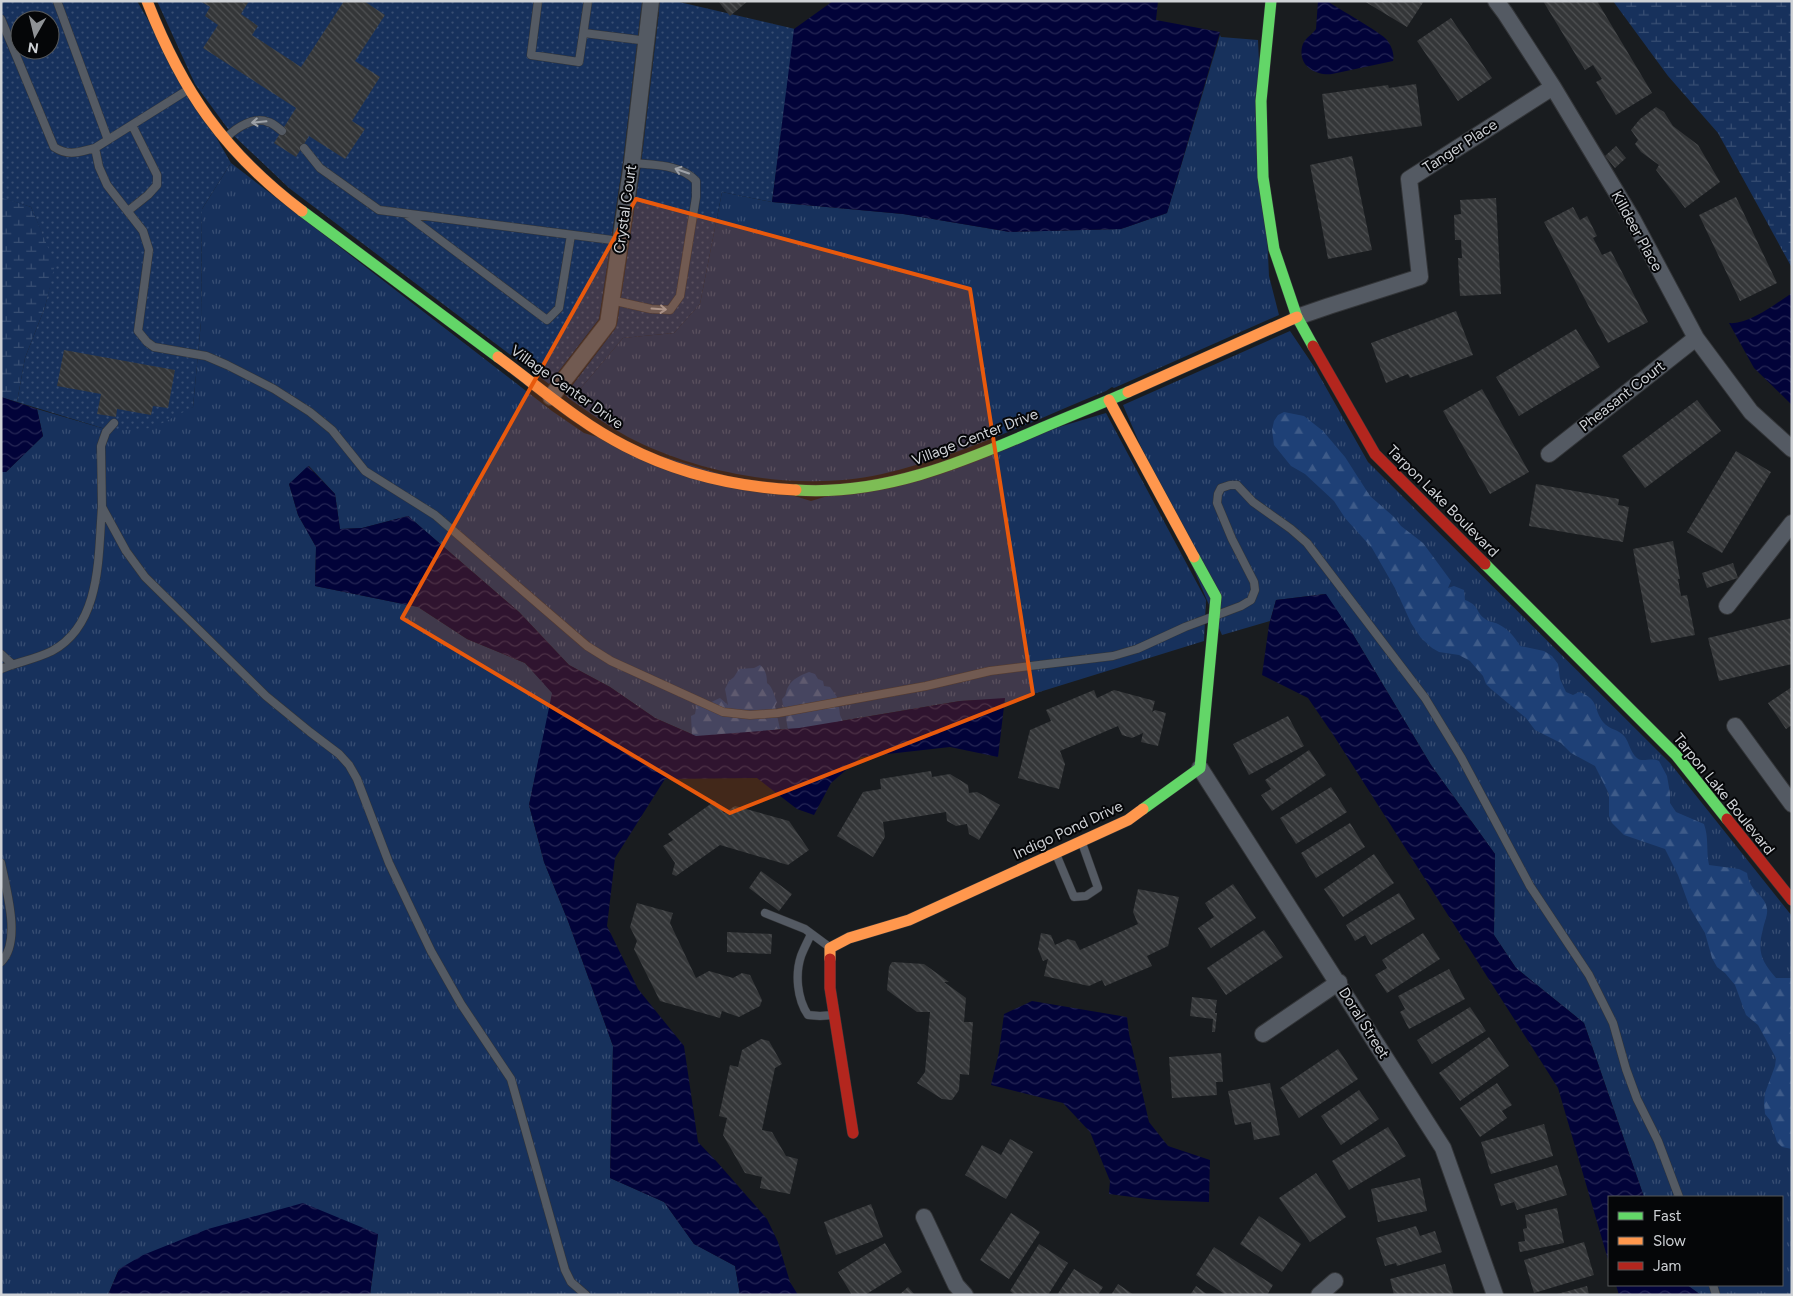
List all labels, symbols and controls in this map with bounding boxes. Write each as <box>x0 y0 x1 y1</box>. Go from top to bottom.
north arrow <box>10 10 60 60</box>
text: N <box>27 38 40 57</box>
street label: Tanger Place <box>1419 115 1501 177</box>
one-way arrow <box>251 117 267 127</box>
street label: Crystal Court <box>610 163 640 255</box>
one-way arrow <box>674 166 690 176</box>
street label: Killdeer Place <box>1608 188 1666 274</box>
one-way arrow <box>651 304 667 314</box>
street label: Village Center Drive <box>507 341 627 433</box>
street label: Pheasant Court <box>1576 357 1669 435</box>
street label: Village Center Drive <box>909 405 1041 469</box>
street label: Tarpon Lake Boulevard <box>1383 441 1503 561</box>
street label: Tarpon Lake Boulevard <box>1670 730 1778 858</box>
street label: Indigo Pond Drive <box>1010 797 1126 863</box>
street label: Doral Street <box>1335 984 1393 1062</box>
legend <box>1608 1196 1783 1286</box>
text: Fast <box>1653 1207 1682 1225</box>
text: Slow <box>1653 1232 1686 1250</box>
text: Jam <box>1653 1257 1681 1275</box>

